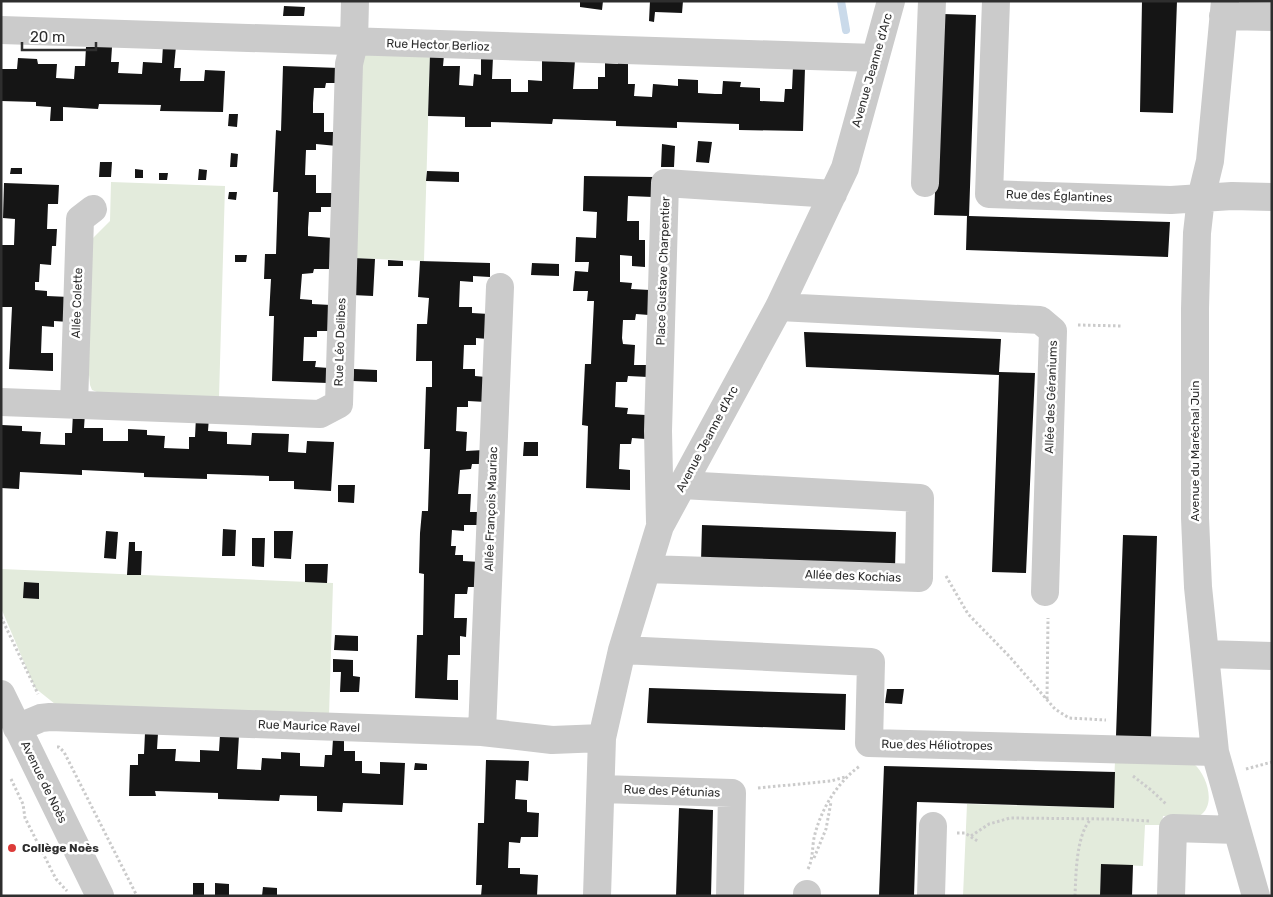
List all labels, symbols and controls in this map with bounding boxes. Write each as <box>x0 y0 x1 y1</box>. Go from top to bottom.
street label: Avenue Jeanne d'Arc <box>849 11 895 129</box>
scale bar <box>22 20 96 52</box>
text: 20 m <box>30 28 65 46</box>
street label: Rue Hector Berlioz <box>386 36 490 54</box>
street label: Rue des Églantines <box>1006 187 1112 205</box>
street label: Place Gustave Charpentier <box>653 196 673 346</box>
street label: Allée Colette <box>69 267 85 339</box>
street label: Rue Léo Delibes <box>331 297 349 387</box>
street label: Allée des Géraniums <box>1042 340 1060 454</box>
street label: Avenue du Maréchal Juin <box>1188 381 1202 521</box>
street label: Avenue Jeanne d'Arc <box>673 383 741 494</box>
street label: Allée François Mauriac <box>482 446 500 572</box>
street label: Allée des Kochias <box>805 567 901 585</box>
street label: Rue Maurice Ravel <box>258 717 360 735</box>
street label: Rue des Héliotropes <box>881 737 993 753</box>
street label: Avenue de Noès <box>18 739 70 825</box>
street label: Rue des Pétunias <box>623 782 721 800</box>
place label: Collège Noès <box>22 841 99 855</box>
marker: Collège Noès <box>6 842 18 854</box>

